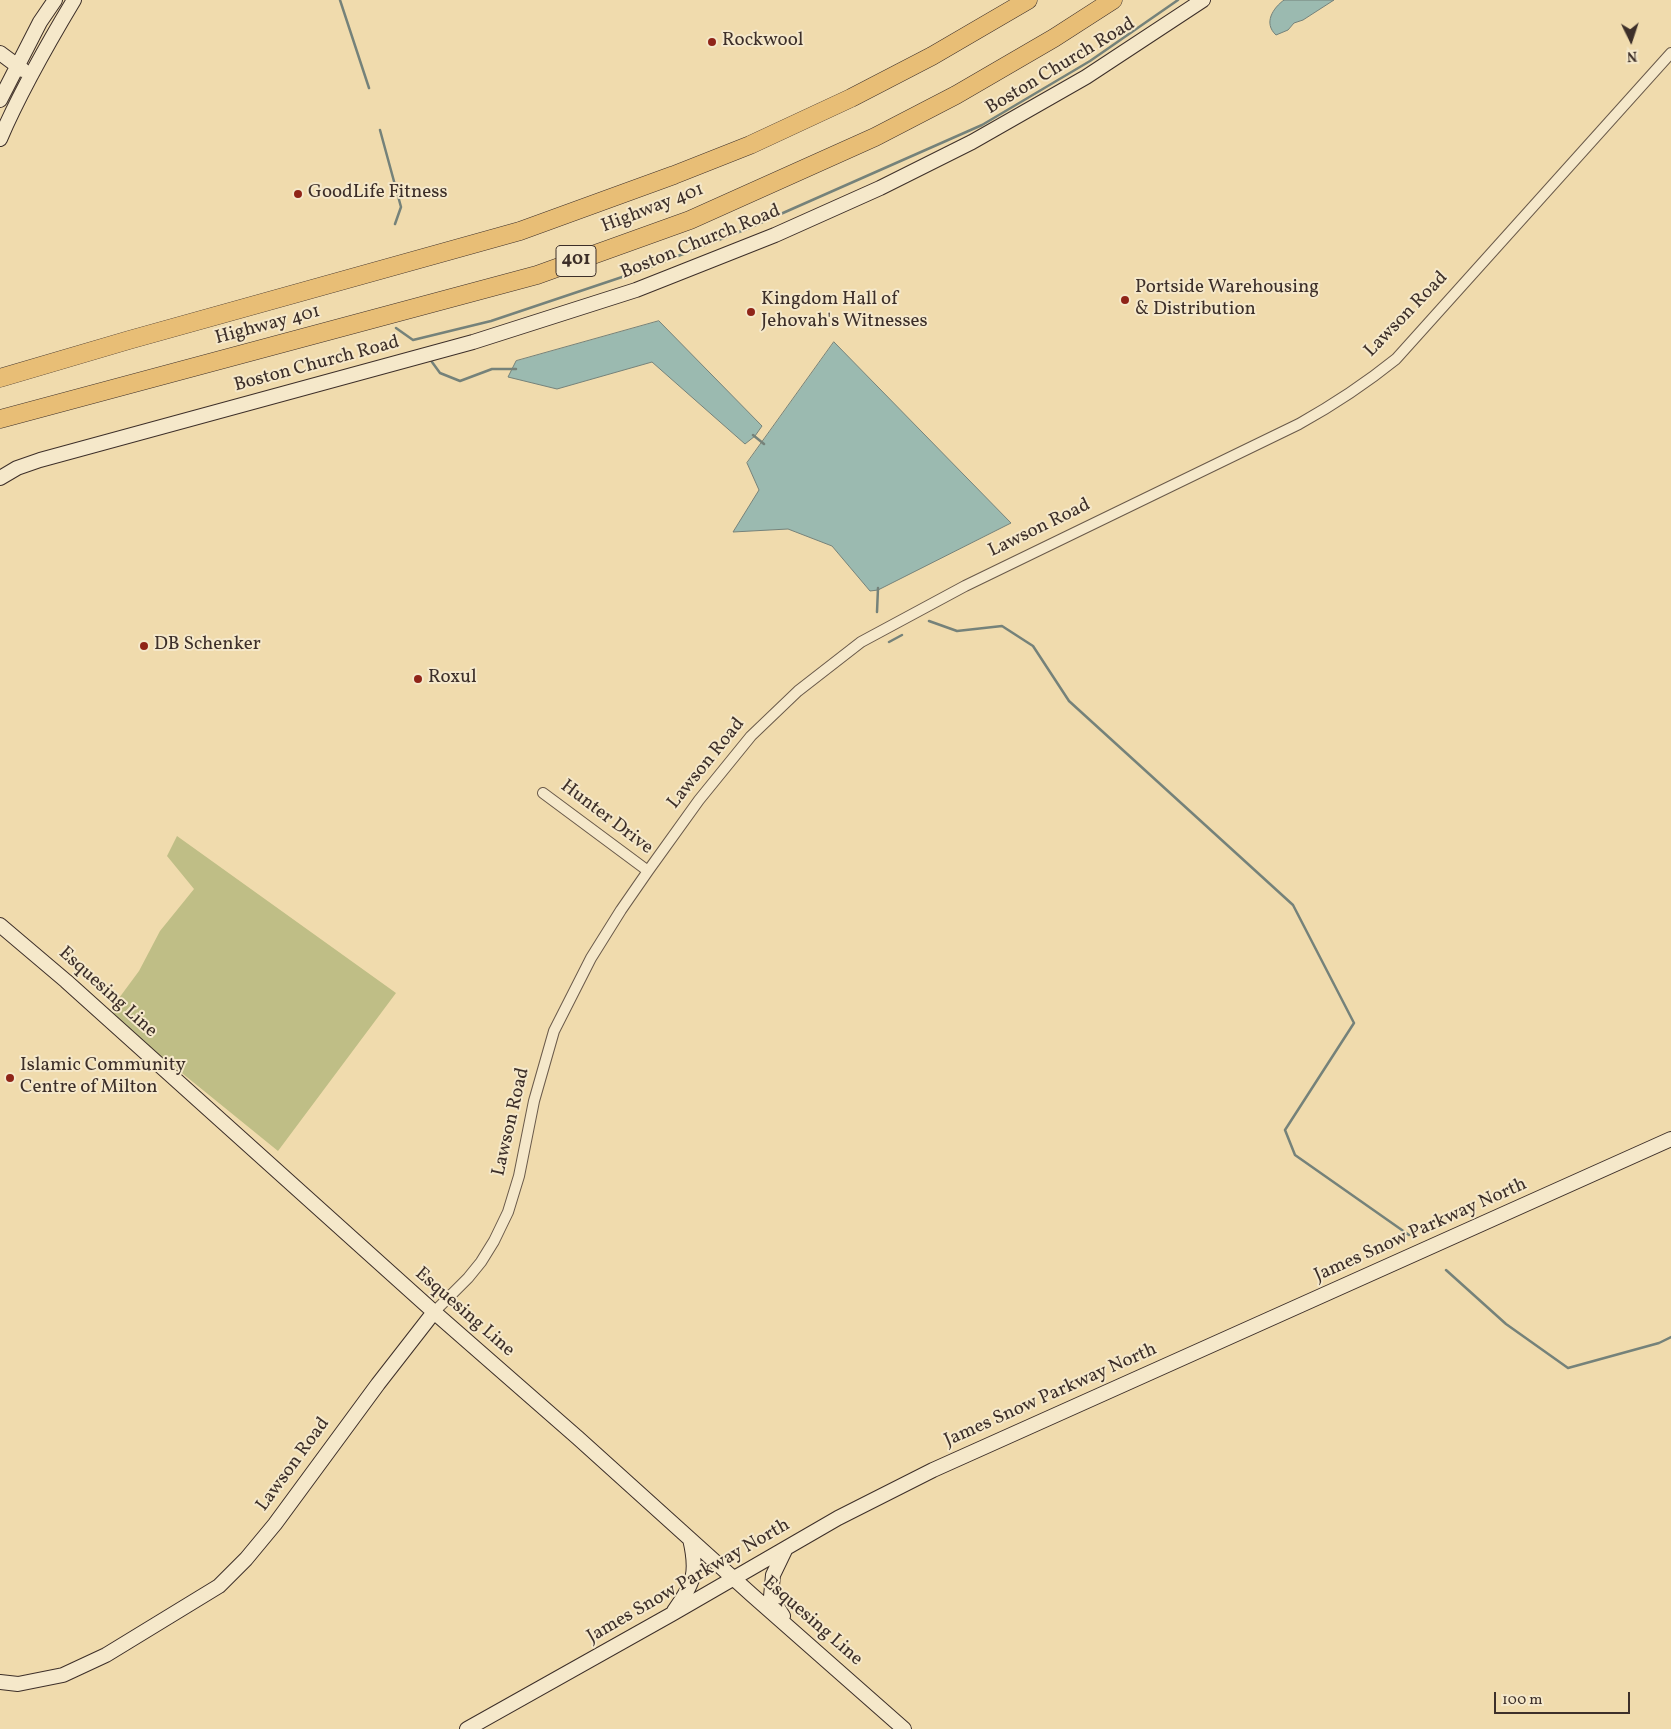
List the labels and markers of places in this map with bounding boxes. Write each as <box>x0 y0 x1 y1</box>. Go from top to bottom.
place label: Rockwool <box>722 31 803 53</box>
marker: Rockwool <box>706 36 718 48</box>
place label: GoodLife Fitness <box>308 183 448 205</box>
marker: GoodLife Fitness <box>292 188 304 200</box>
place label: Portside Warehousing & Distribution <box>1135 278 1319 322</box>
place label: Kingdom Hall of Jehovah's Witnesses <box>761 290 928 334</box>
marker: Portside Warehousing & Distribution <box>1119 294 1131 306</box>
marker: Kingdom Hall of Jehovah's Witnesses <box>745 306 757 318</box>
place label: DB Schenker <box>154 635 261 657</box>
marker: DB Schenker <box>138 640 150 652</box>
place label: Roxul <box>428 668 477 690</box>
marker: Roxul <box>412 673 424 685</box>
place label: Islamic Community Centre of Milton <box>20 1056 186 1100</box>
marker: Islamic Community Centre of Milton <box>4 1072 16 1084</box>

